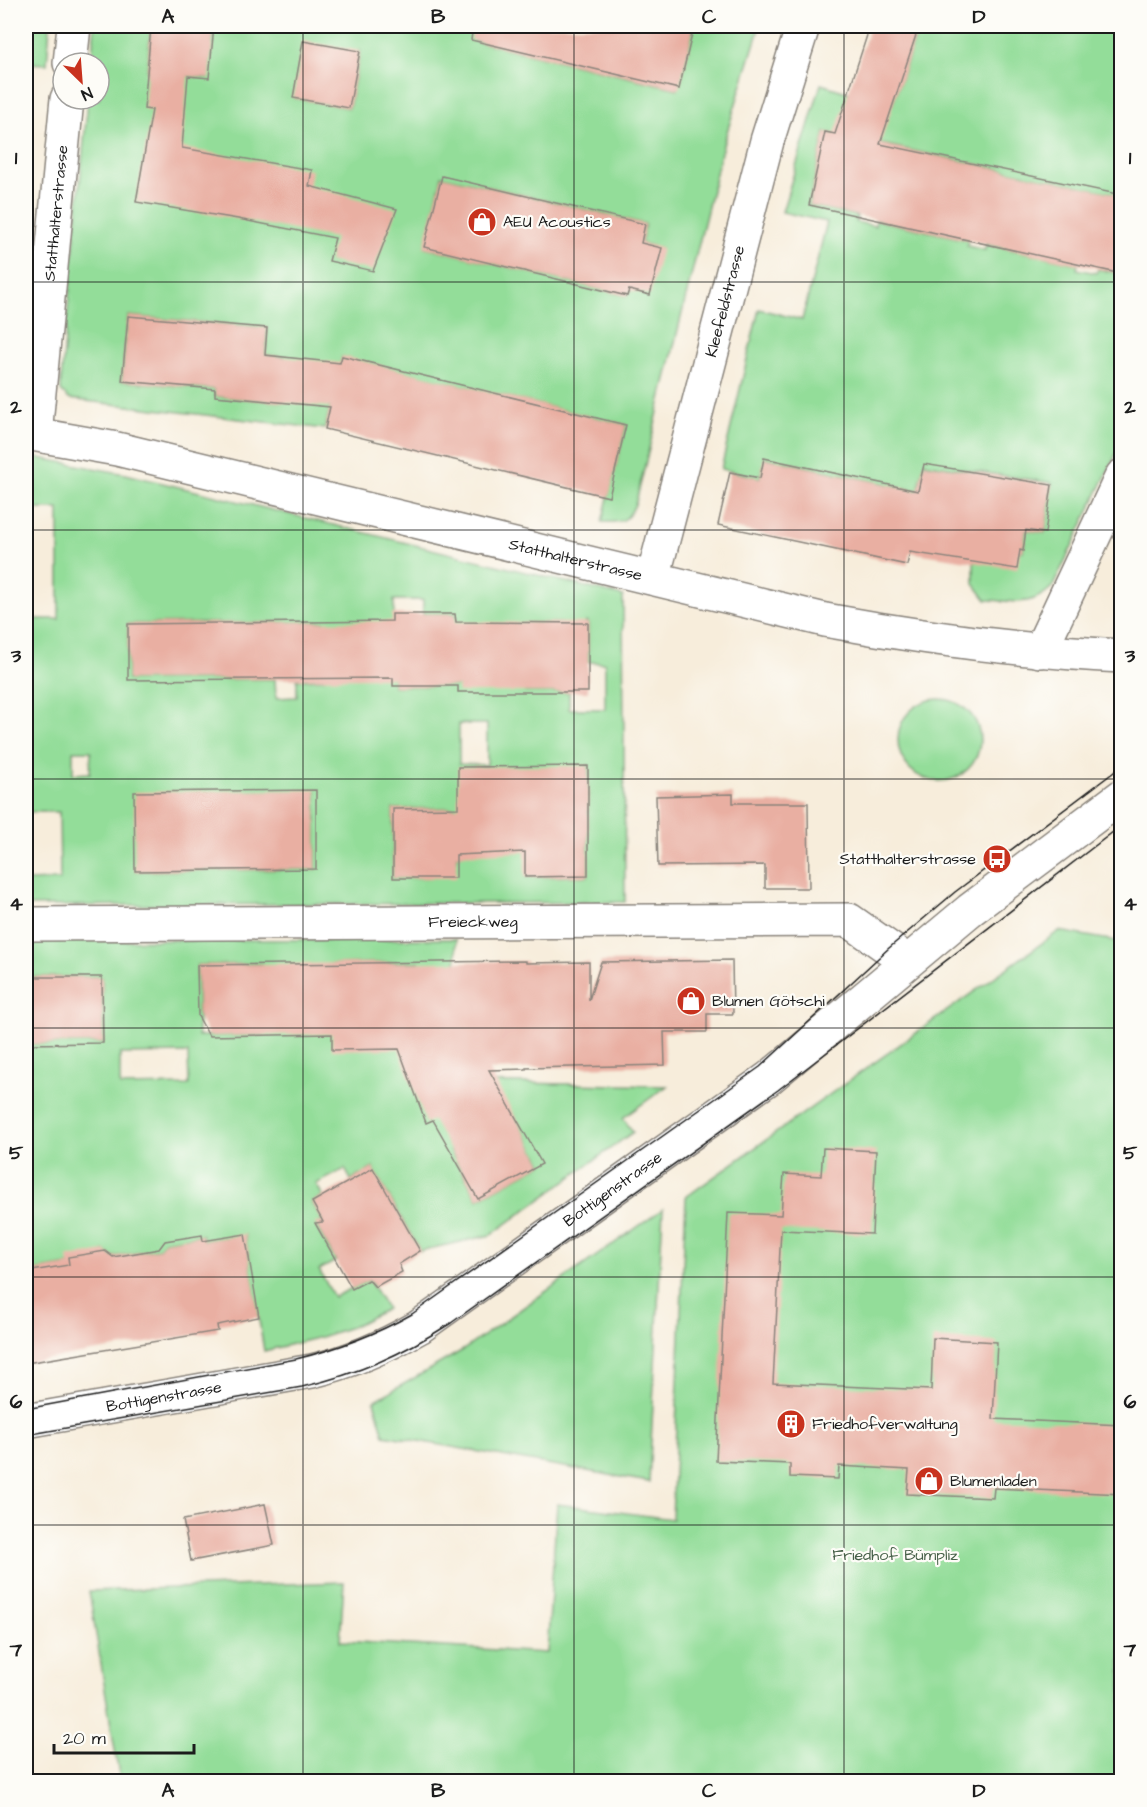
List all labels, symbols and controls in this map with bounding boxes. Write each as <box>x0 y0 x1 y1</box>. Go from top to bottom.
text: A <box>162 3 175 31</box>
text: B <box>431 3 446 31</box>
text: C <box>702 3 717 31</box>
text: D <box>973 3 986 31</box>
north arrow <box>51 51 111 111</box>
text: N <box>78 82 96 106</box>
text: 1 <box>15 144 18 172</box>
street label: Statthalterstrasse <box>39 144 74 282</box>
text: 1 <box>1129 144 1132 172</box>
shop icon: AEU Acoustics <box>466 206 498 238</box>
place label: AEU Acoustics <box>503 211 611 233</box>
street label: Kleefeldstrasse <box>700 243 750 359</box>
text: 2 <box>9 393 22 421</box>
text: 2 <box>1123 393 1136 421</box>
street label: Statthalterstrasse <box>506 533 645 587</box>
text: 3 <box>10 642 22 670</box>
text: 3 <box>1124 642 1136 670</box>
bus stop icon: Statthalterstrasse <box>981 843 1013 875</box>
place label: Statthalterstrasse <box>839 848 976 870</box>
text: 4 <box>9 890 23 918</box>
text: 4 <box>1123 890 1137 918</box>
street label: Freieckweg <box>428 911 518 934</box>
shop icon: Blumen Götschi <box>675 985 707 1017</box>
place label: Blumen Götschi <box>712 990 825 1012</box>
text: 5 <box>9 1139 24 1167</box>
text: 5 <box>1123 1139 1138 1167</box>
street label: Bottigenstrasse <box>559 1146 667 1232</box>
street label: Bottigenstrasse <box>104 1376 224 1418</box>
text: 6 <box>10 1388 23 1416</box>
text: 6 <box>1124 1388 1137 1416</box>
building icon: Friedhofverwaltung <box>775 1408 807 1440</box>
place label: Friedhofverwaltung <box>812 1413 958 1436</box>
shop icon: Blumenladen <box>913 1465 945 1497</box>
place label: Blumenladen <box>950 1470 1037 1492</box>
park label: Friedhof Bümpliz <box>832 1544 958 1566</box>
text: 7 <box>9 1636 23 1664</box>
text: 7 <box>1123 1636 1137 1664</box>
scale bar <box>54 1717 194 1755</box>
text: 20 m <box>63 1726 106 1751</box>
text: A <box>162 1777 175 1805</box>
text: B <box>431 1777 446 1805</box>
text: C <box>702 1777 717 1805</box>
text: D <box>973 1777 986 1805</box>

